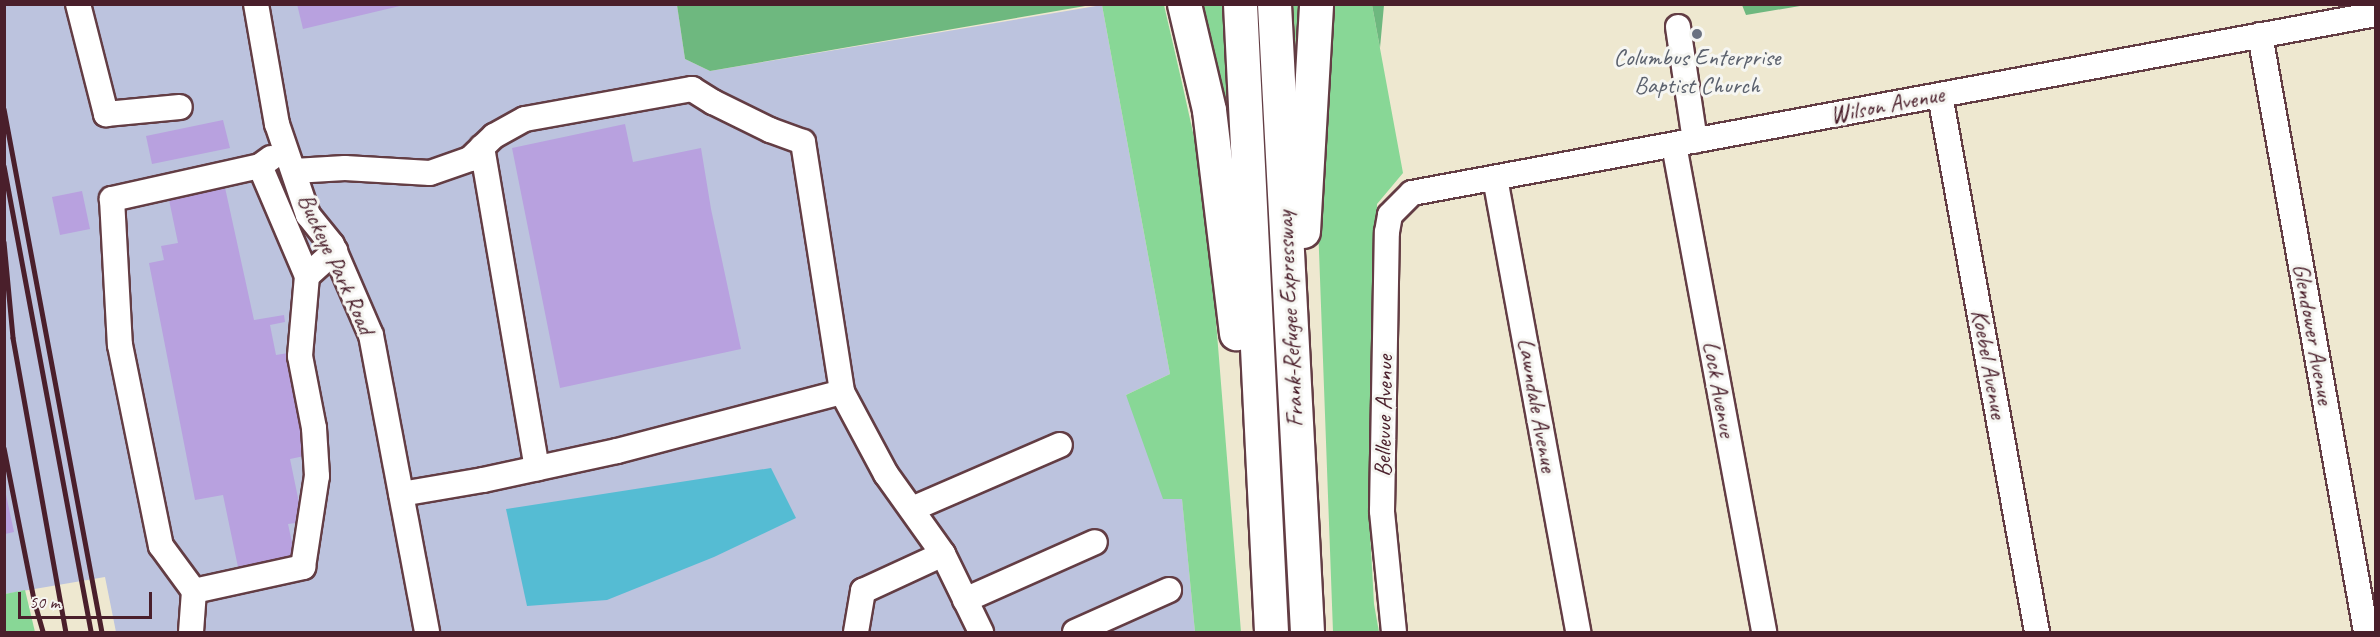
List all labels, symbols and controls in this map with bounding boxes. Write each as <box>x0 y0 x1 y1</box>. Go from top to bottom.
marker: Columbus Enterprise Baptist Church <box>1690 27 1704 41</box>
place label: Columbus Enterprise Baptist Church <box>1614 44 1780 100</box>
street label: Wilson Avenue <box>1828 80 1946 130</box>
street label: Buckeye Park Road <box>291 189 381 339</box>
street label: Frank-Refugee Expressway <box>1270 210 1310 428</box>
street label: Glendower Avenue <box>2286 261 2340 407</box>
street label: Koebel Avenue <box>1965 307 2013 421</box>
street label: Lawndale Avenue <box>1511 336 1563 474</box>
street label: Lock Avenue <box>1696 339 1742 439</box>
street label: Bellevue Avenue <box>1369 355 1399 477</box>
scale bar <box>21 580 154 618</box>
text: 50 m <box>29 591 60 613</box>

